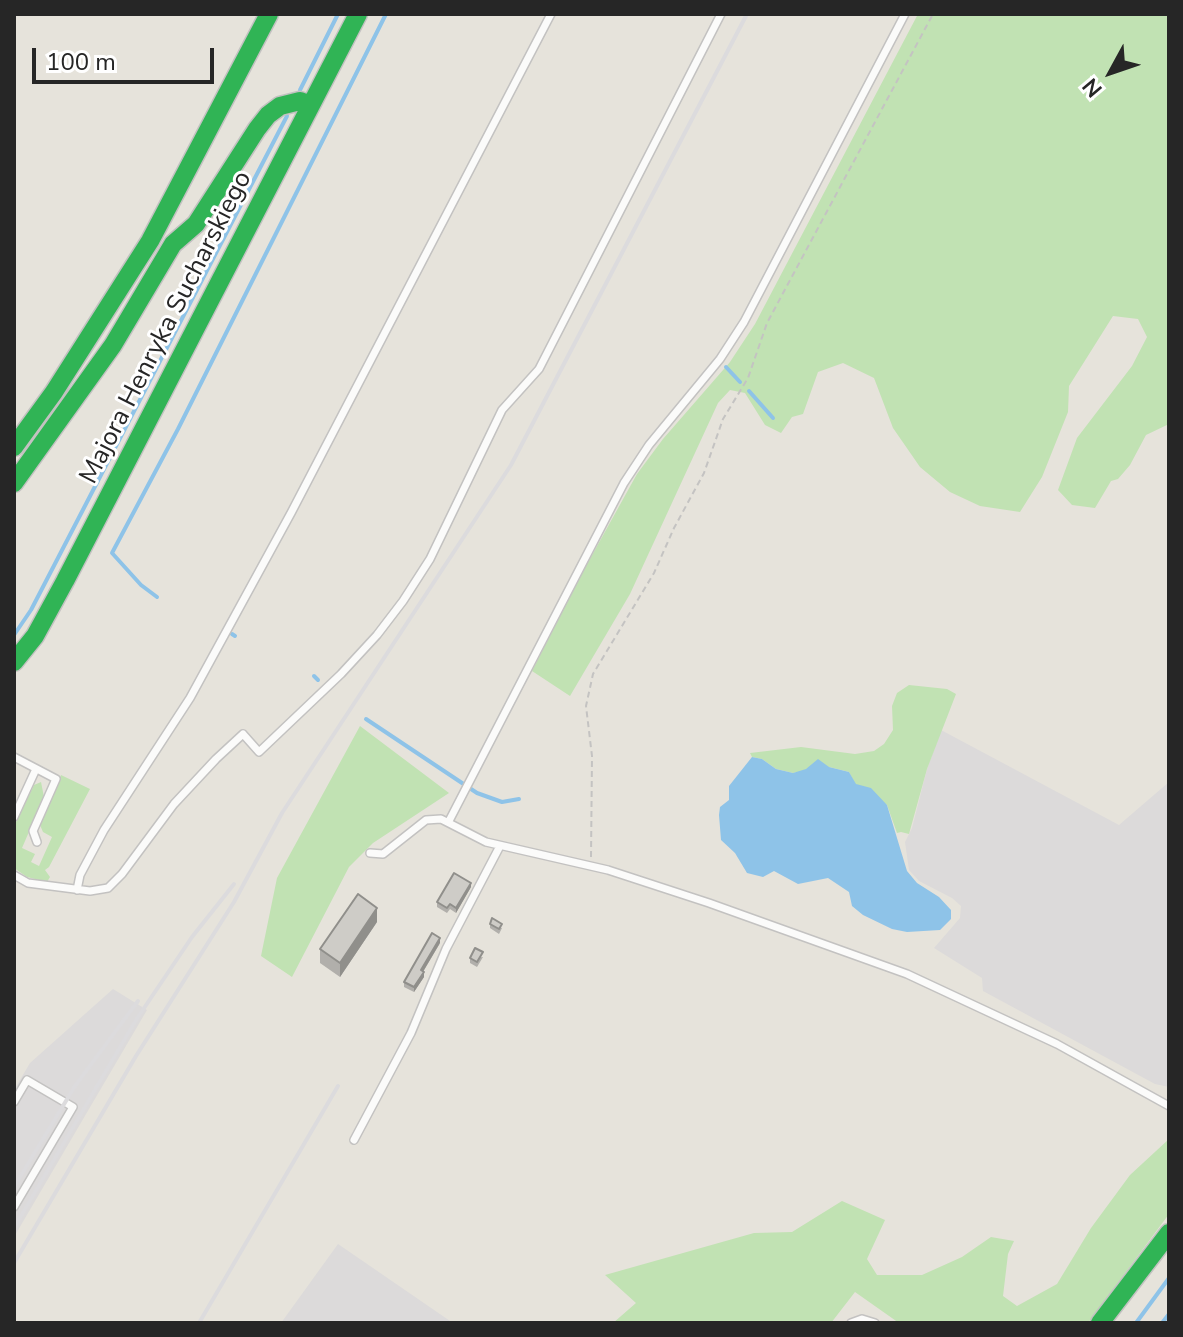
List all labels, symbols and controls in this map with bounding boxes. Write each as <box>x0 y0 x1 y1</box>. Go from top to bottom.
scale bar <box>36 32 218 82</box>
north arrow <box>1071 32 1151 112</box>
text: 100 m <box>46 46 116 78</box>
text: N <box>1076 71 1109 103</box>
street label: Majora Henryka Sucharskiego <box>74 166 260 490</box>

